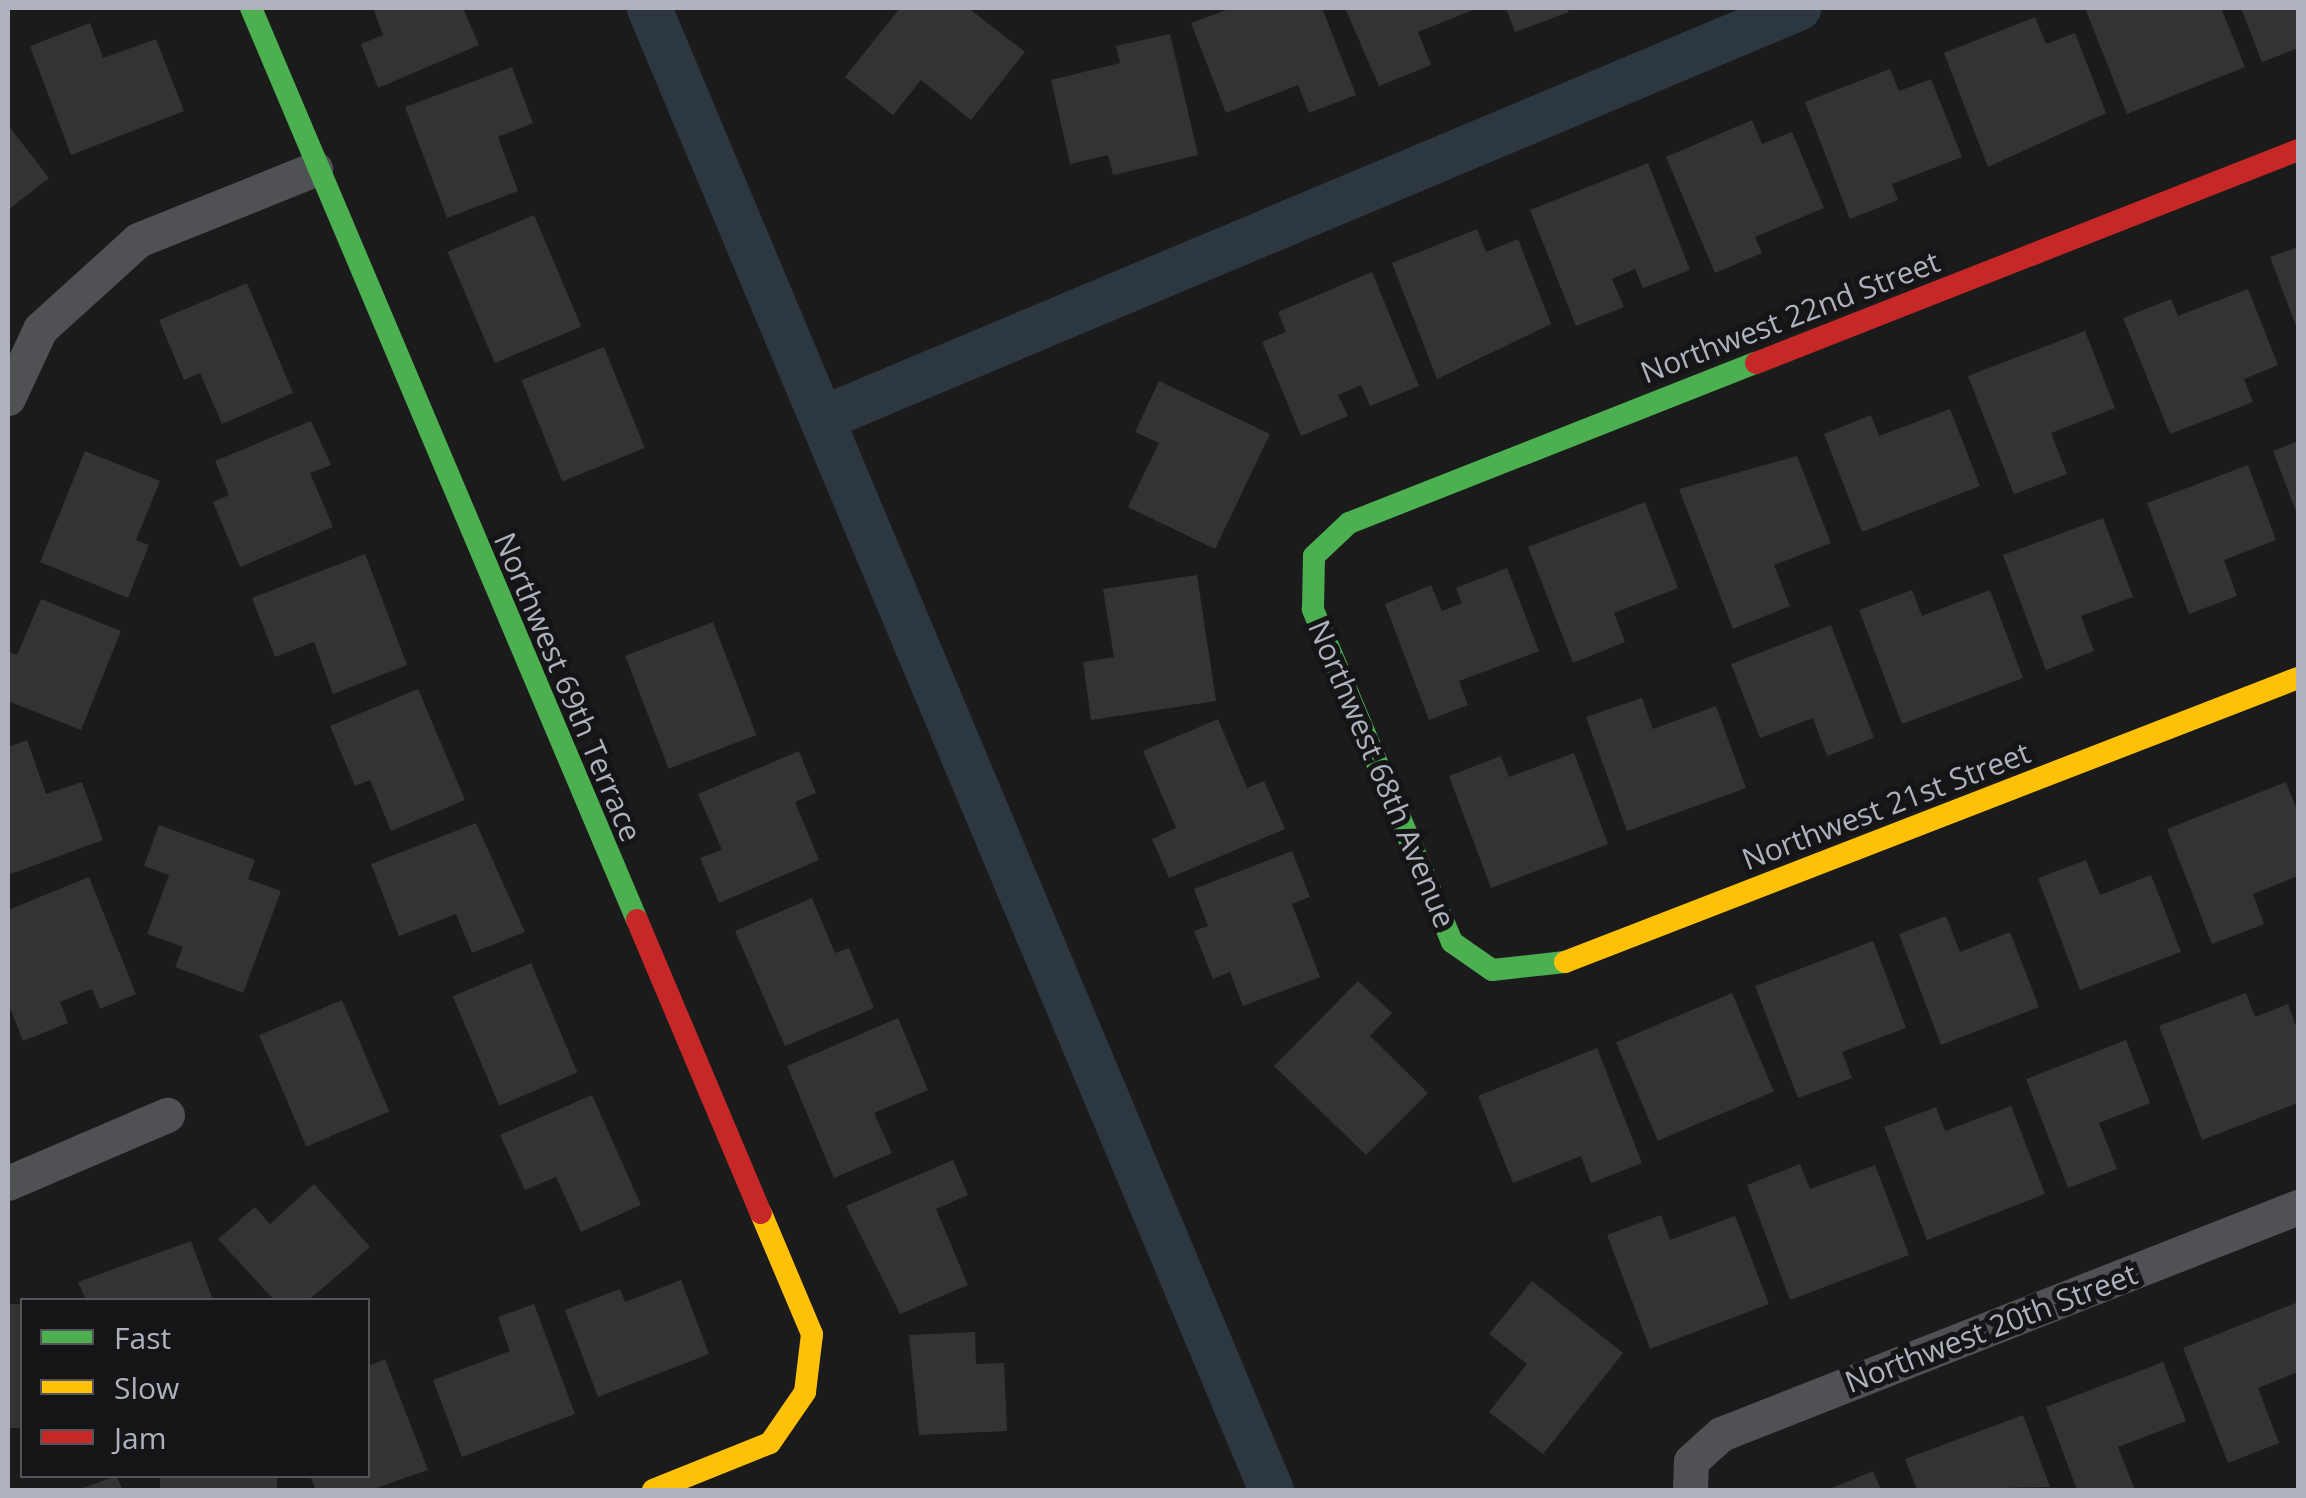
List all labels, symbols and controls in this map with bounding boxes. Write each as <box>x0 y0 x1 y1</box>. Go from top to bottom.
street label: Northwest 22nd Street <box>1635 243 1945 391</box>
street label: Northwest 69th Terrace <box>487 527 649 847</box>
street label: Northwest 68th Avenue <box>1301 615 1463 933</box>
street label: Northwest 21st Street <box>1737 734 2035 878</box>
street label: Northwest 20th Street <box>1840 1256 2142 1400</box>
legend <box>20 1298 370 1478</box>
text: Fast <box>114 1317 171 1358</box>
text: Slow <box>114 1367 179 1408</box>
text: Jam <box>114 1417 167 1458</box>

